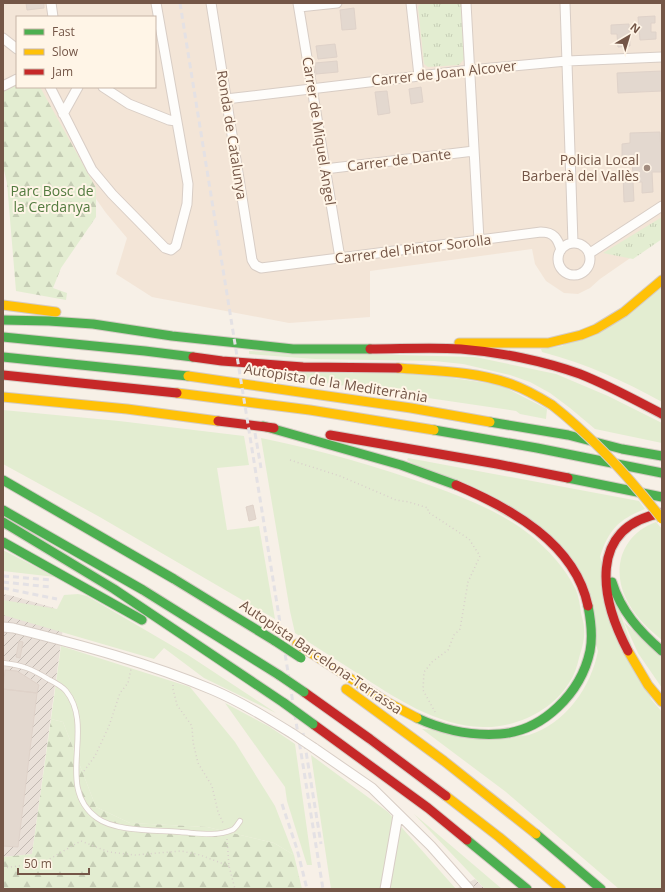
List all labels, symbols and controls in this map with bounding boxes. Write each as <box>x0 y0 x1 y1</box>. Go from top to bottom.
legend <box>16 16 156 88</box>
north arrow <box>609 16 649 56</box>
text: N <box>627 19 644 36</box>
text: Fast <box>52 23 75 40</box>
text: Slow <box>52 43 79 60</box>
street label: Carrer de Miquel Angel <box>298 55 341 207</box>
street label: Carrer de Joan Alcover <box>371 55 518 90</box>
text: Jam <box>51 63 73 80</box>
street label: Ronda de Catalunya <box>213 69 252 201</box>
street label: Carrer de Dante <box>346 144 452 175</box>
place label: Policia Local Barberà del Vallès <box>522 150 639 185</box>
marker: Policia Local Barberà del Vallès <box>642 163 652 173</box>
park label: Parc Bosc de la Cerdanya <box>10 181 94 216</box>
street label: Carrer del Pintor Sorolla <box>334 229 492 268</box>
street label: Autopista de la Mediterrània <box>243 359 429 406</box>
street label: Autopista Barcelona-Terrassa <box>236 595 406 718</box>
scale bar <box>18 850 89 876</box>
text: 50 m <box>24 855 52 872</box>

